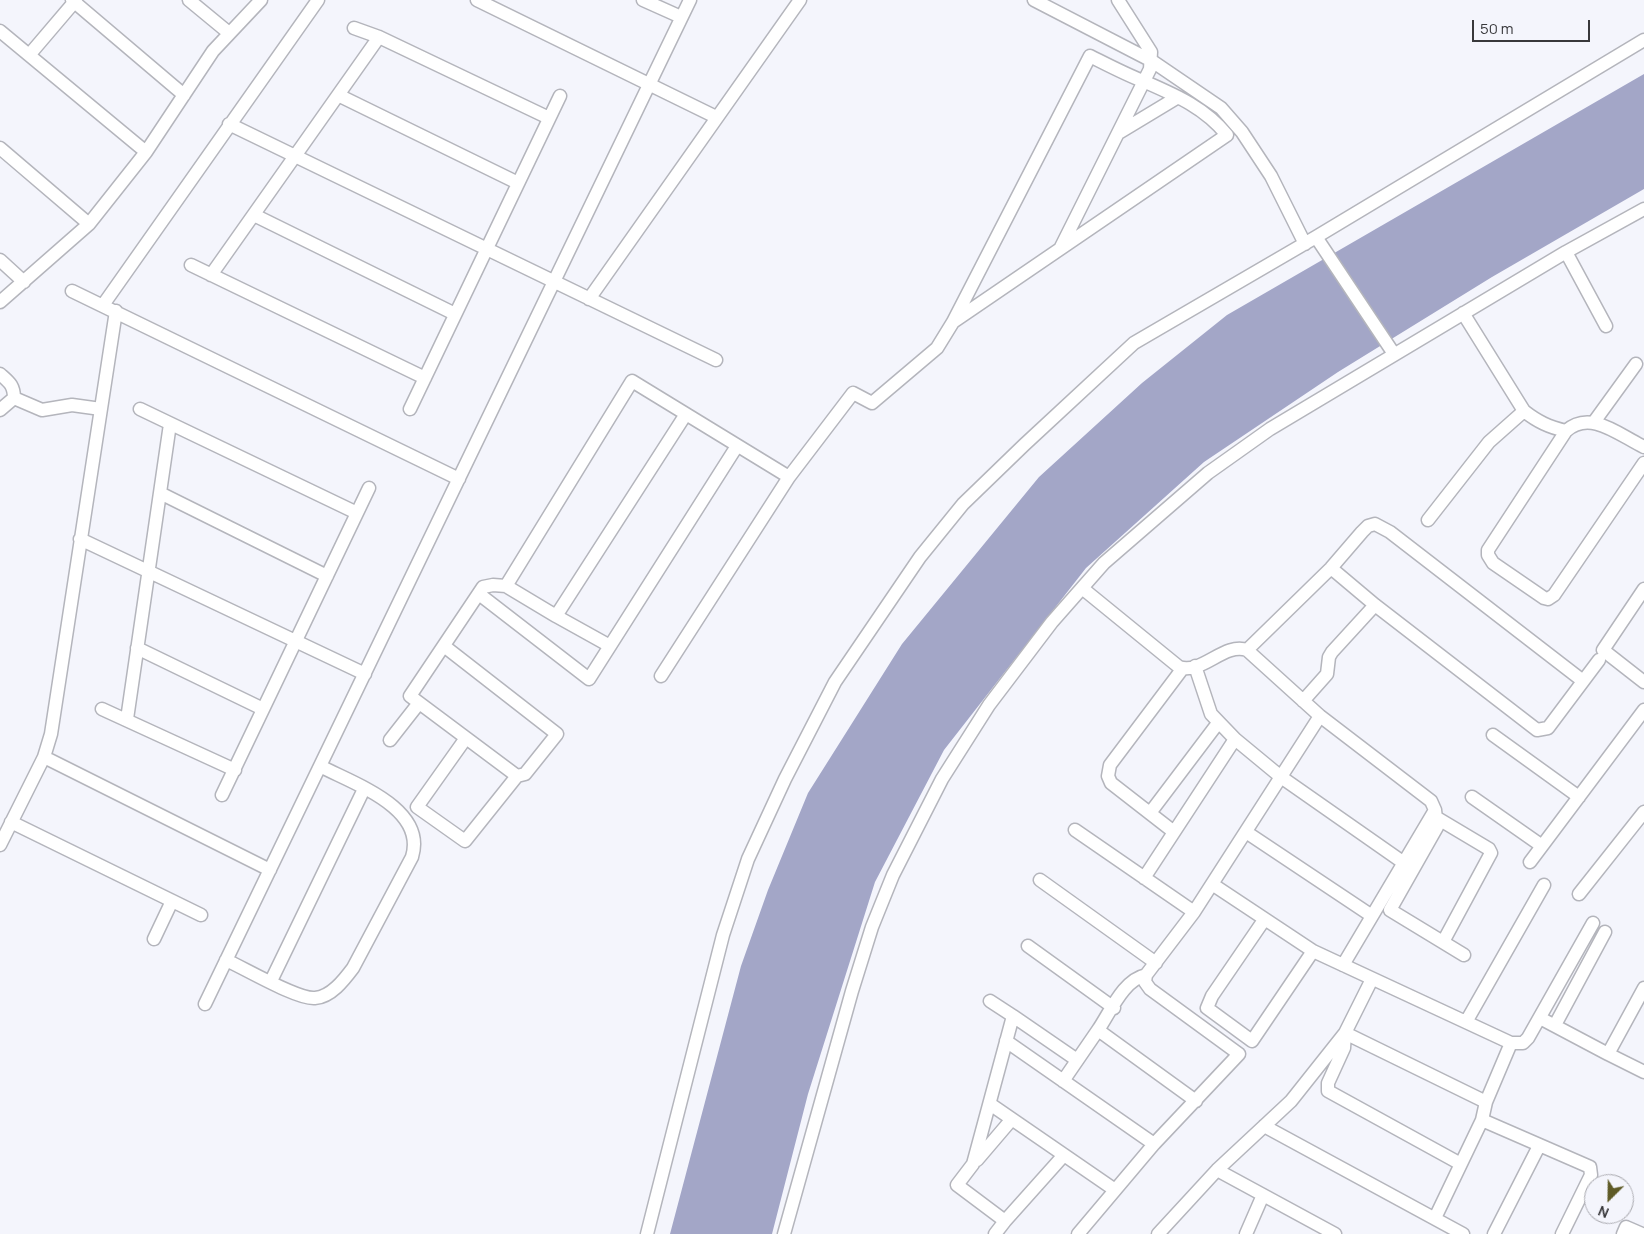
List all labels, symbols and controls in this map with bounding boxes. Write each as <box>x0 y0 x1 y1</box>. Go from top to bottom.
scale bar <box>1474 10 1592 42</box>
text: 50 m <box>1480 18 1514 39</box>
north arrow <box>1584 1174 1634 1224</box>
text: N <box>1595 1202 1612 1223</box>

